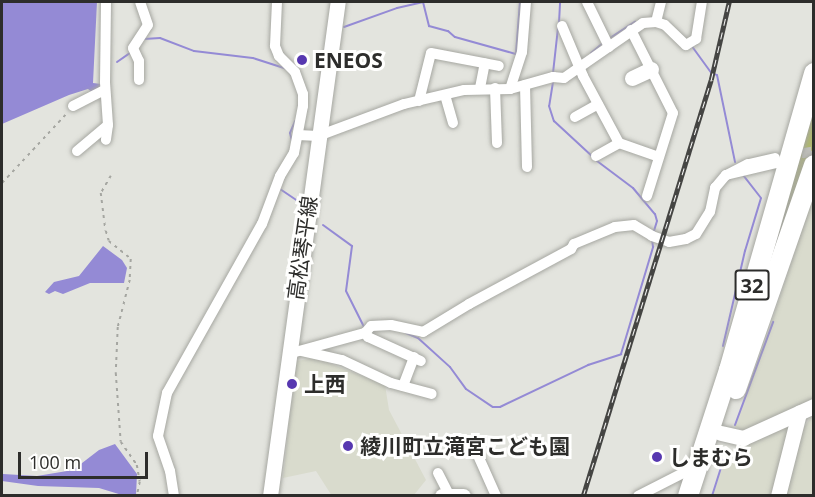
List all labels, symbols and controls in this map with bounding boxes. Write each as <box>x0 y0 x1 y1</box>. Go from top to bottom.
place label: ENEOS <box>314 47 383 73</box>
marker: ENEOS <box>295 53 309 67</box>
street label: 高松琴平線 <box>282 194 322 302</box>
road number: 32 <box>734 268 770 302</box>
place label: 上西 <box>304 371 346 397</box>
marker: 上西 <box>285 377 299 391</box>
place label: 綾川町立滝宮こども園 <box>360 433 570 459</box>
marker: 綾川町立滝宮こども園 <box>341 439 355 453</box>
scale bar <box>21 440 152 478</box>
place label: しまむら <box>669 444 753 470</box>
text: 100 m <box>29 450 81 474</box>
marker: しまむら <box>650 450 664 464</box>

